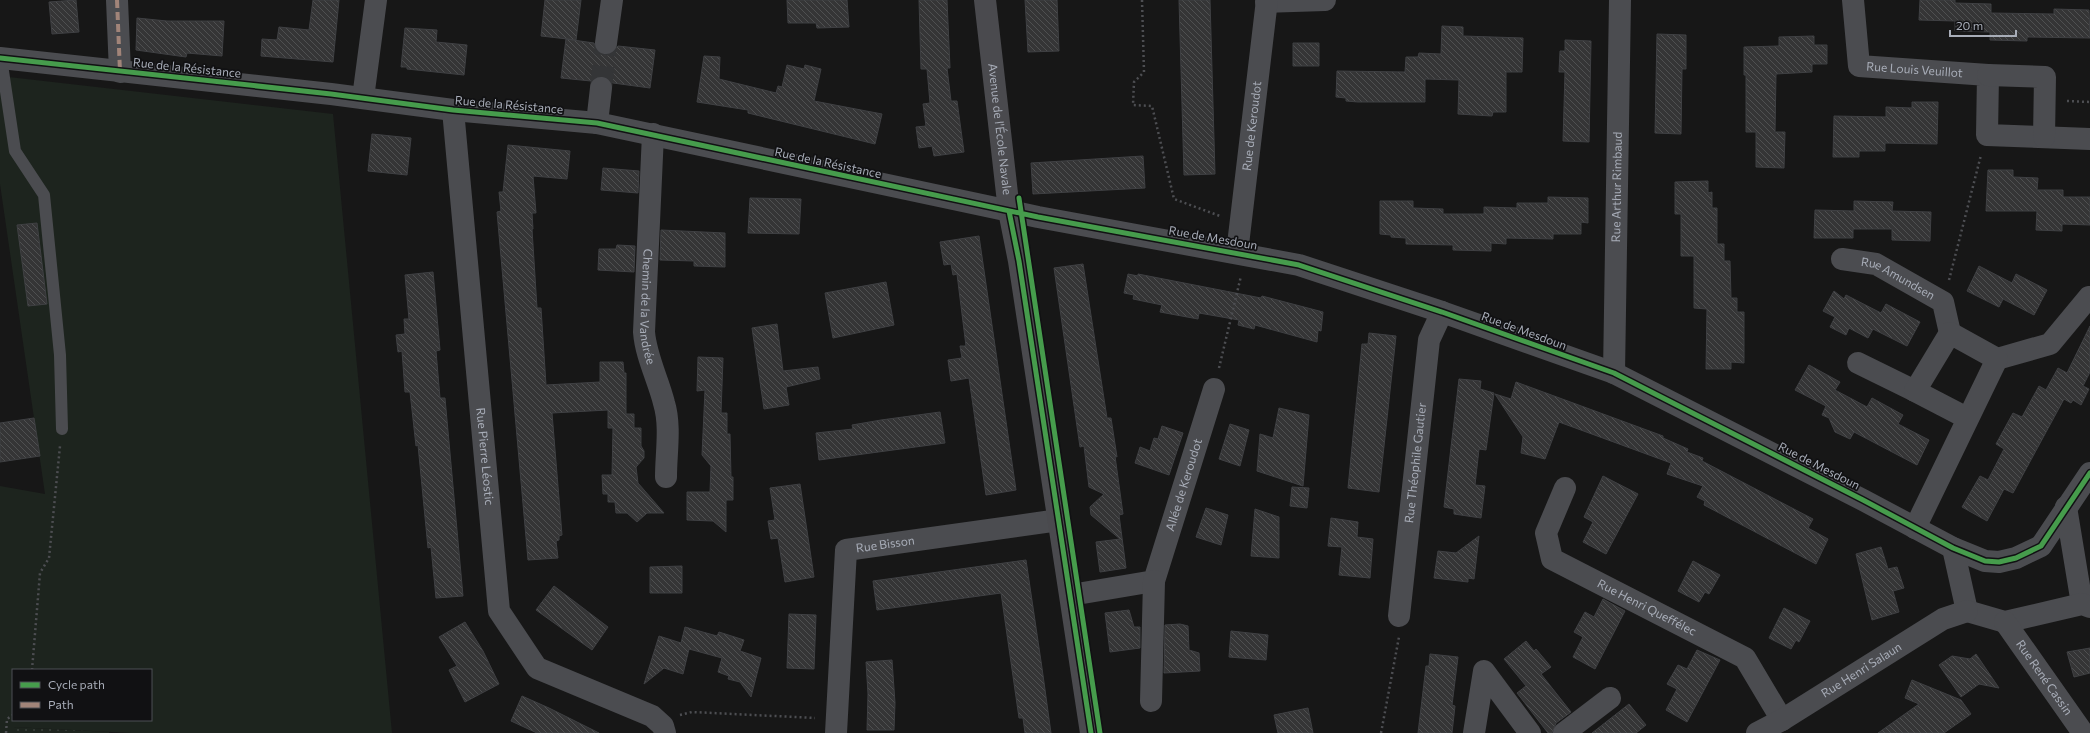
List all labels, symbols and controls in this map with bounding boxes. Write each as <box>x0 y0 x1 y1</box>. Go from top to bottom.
scale bar <box>1950 12 2016 38</box>
text: 20 m <box>1956 18 1983 32</box>
street label: Rue de la Résistance <box>132 54 242 80</box>
street label: Rue Louis Veuillot <box>1866 59 1963 79</box>
street label: Avenue de l'École Navale <box>986 63 1015 196</box>
street label: Rue de Keroudot <box>1239 80 1263 171</box>
street label: Rue de la Résistance <box>454 92 564 116</box>
street label: Rue Arthur Rimbaud <box>1608 131 1624 242</box>
street label: Rue de la Résistance <box>774 144 883 180</box>
street label: Rue de Mesdoun <box>1168 222 1259 252</box>
street label: Chemin de la Vandrée <box>638 248 659 366</box>
street label: Rue Amundsen <box>1860 254 1938 302</box>
street label: Rue de Mesdoun <box>1480 308 1569 352</box>
street label: Rue Théophile Gautier <box>1401 402 1428 524</box>
street label: Rue Pierre Léostic <box>474 407 497 506</box>
street label: Allée de Keroudot <box>1162 436 1204 533</box>
street label: Rue de Mesdoun <box>1776 438 1863 492</box>
street label: Rue Bisson <box>855 532 915 555</box>
street label: Rue Henri Queffélec <box>1595 576 1699 638</box>
street label: Rue René Cassin <box>2014 637 2076 717</box>
street label: Rue Henri Salaun <box>1818 639 1904 700</box>
legend <box>12 669 152 721</box>
text: Cycle path <box>48 677 105 691</box>
text: Path <box>48 697 74 711</box>

